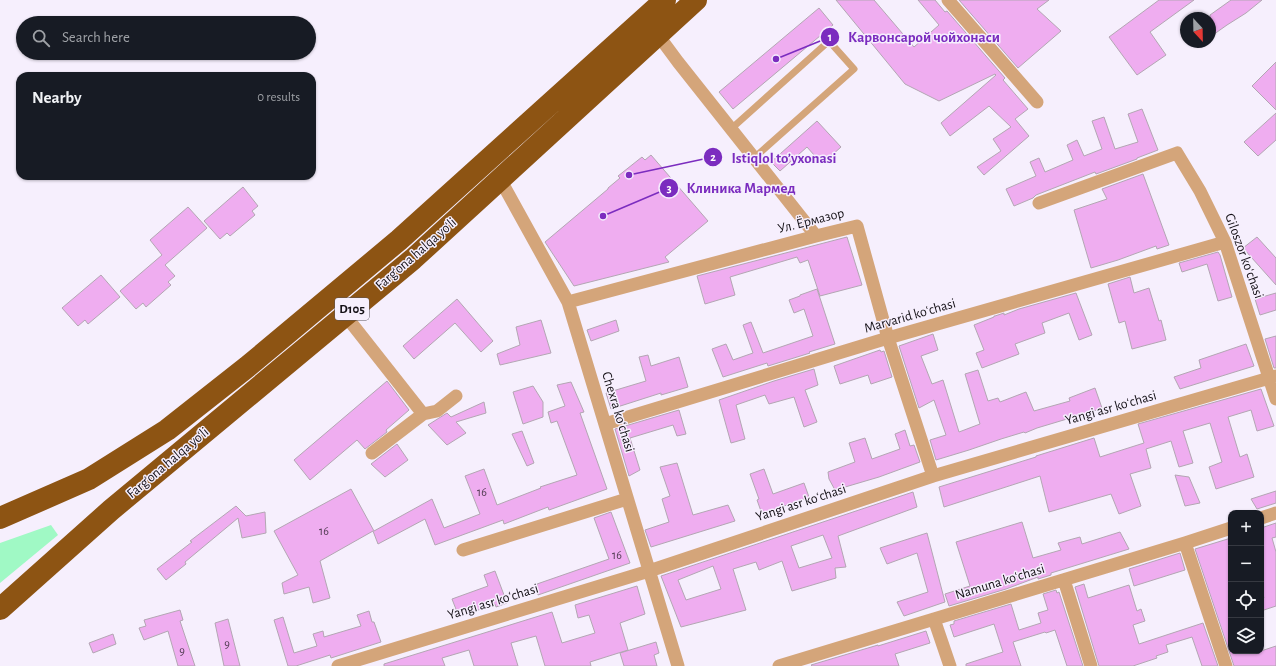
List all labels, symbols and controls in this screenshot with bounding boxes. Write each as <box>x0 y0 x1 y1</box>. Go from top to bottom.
north arrow <box>1180 12 1216 48</box>
search box <box>16 16 316 60</box>
callout: Карвонсарой чойхонаси <box>820 23 1007 50</box>
icon: search <box>30 27 52 49</box>
text: Search here <box>62 30 130 45</box>
text: Карвонсарой чойхонаси <box>848 30 1000 45</box>
text: 1 <box>828 31 832 43</box>
text: Nearby <box>32 89 82 106</box>
text: 0 results <box>257 91 300 104</box>
callout: Istiqlol to’yxonasi <box>703 144 844 171</box>
text: 2 <box>710 151 716 163</box>
text: Istiqlol to’yxonasi <box>732 151 836 166</box>
callout: Клиника Мармед <box>659 174 804 201</box>
text: Клиника Мармед <box>686 181 796 196</box>
text: 3 <box>666 182 672 194</box>
street label: Ул. Ёрмазор <box>776 204 846 236</box>
street label: Giloszor koʻchasi <box>1222 212 1266 300</box>
street label: Farg‘ona halqa yo‘li <box>373 215 459 293</box>
street label: Marvarid koʻchasi <box>863 296 957 336</box>
road number: D105 <box>335 298 369 320</box>
street label: Chexra koʻchasi <box>599 370 637 454</box>
street label: Yangi asr koʻchasi <box>1064 388 1158 428</box>
street label: Farg‘ona halqa yo‘li <box>124 425 212 501</box>
street label: Yangi asr koʻchasi <box>754 482 848 524</box>
house number: 16 <box>477 486 487 498</box>
map controls <box>1228 510 1264 654</box>
button: + <box>1228 510 1264 546</box>
house number: 16 <box>319 525 329 537</box>
button: − <box>1228 546 1264 582</box>
house number: 16 <box>612 549 622 561</box>
street label: Namuna koʻchasi <box>954 562 1046 602</box>
street label: Yangi asr koʻchasi <box>446 582 540 622</box>
button: locate <box>1228 582 1264 618</box>
button: layers <box>1228 618 1264 654</box>
house number: 9 <box>224 638 230 650</box>
house number: 9 <box>179 645 185 657</box>

